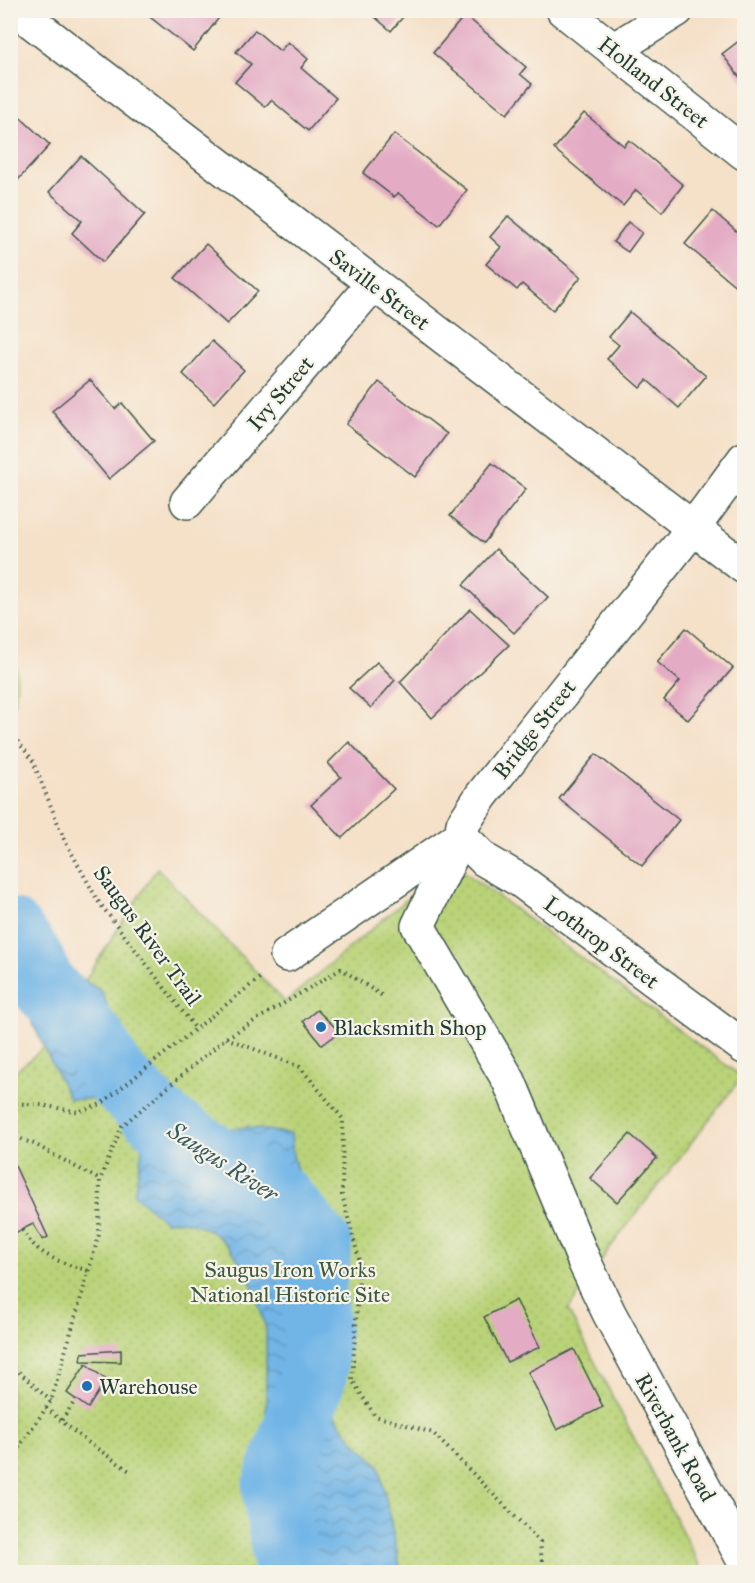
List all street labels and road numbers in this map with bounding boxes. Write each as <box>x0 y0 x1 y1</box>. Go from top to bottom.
street label: Holland Street <box>593 31 715 134</box>
street label: Saville Street <box>324 243 435 336</box>
street label: Ivy Street <box>241 350 320 436</box>
street label: Bridge Street <box>487 674 582 784</box>
street label: Saugus River Trail <box>88 860 207 1011</box>
street label: Lothrop Street <box>539 890 665 995</box>
street label: Riverbank Road <box>629 1368 722 1506</box>

